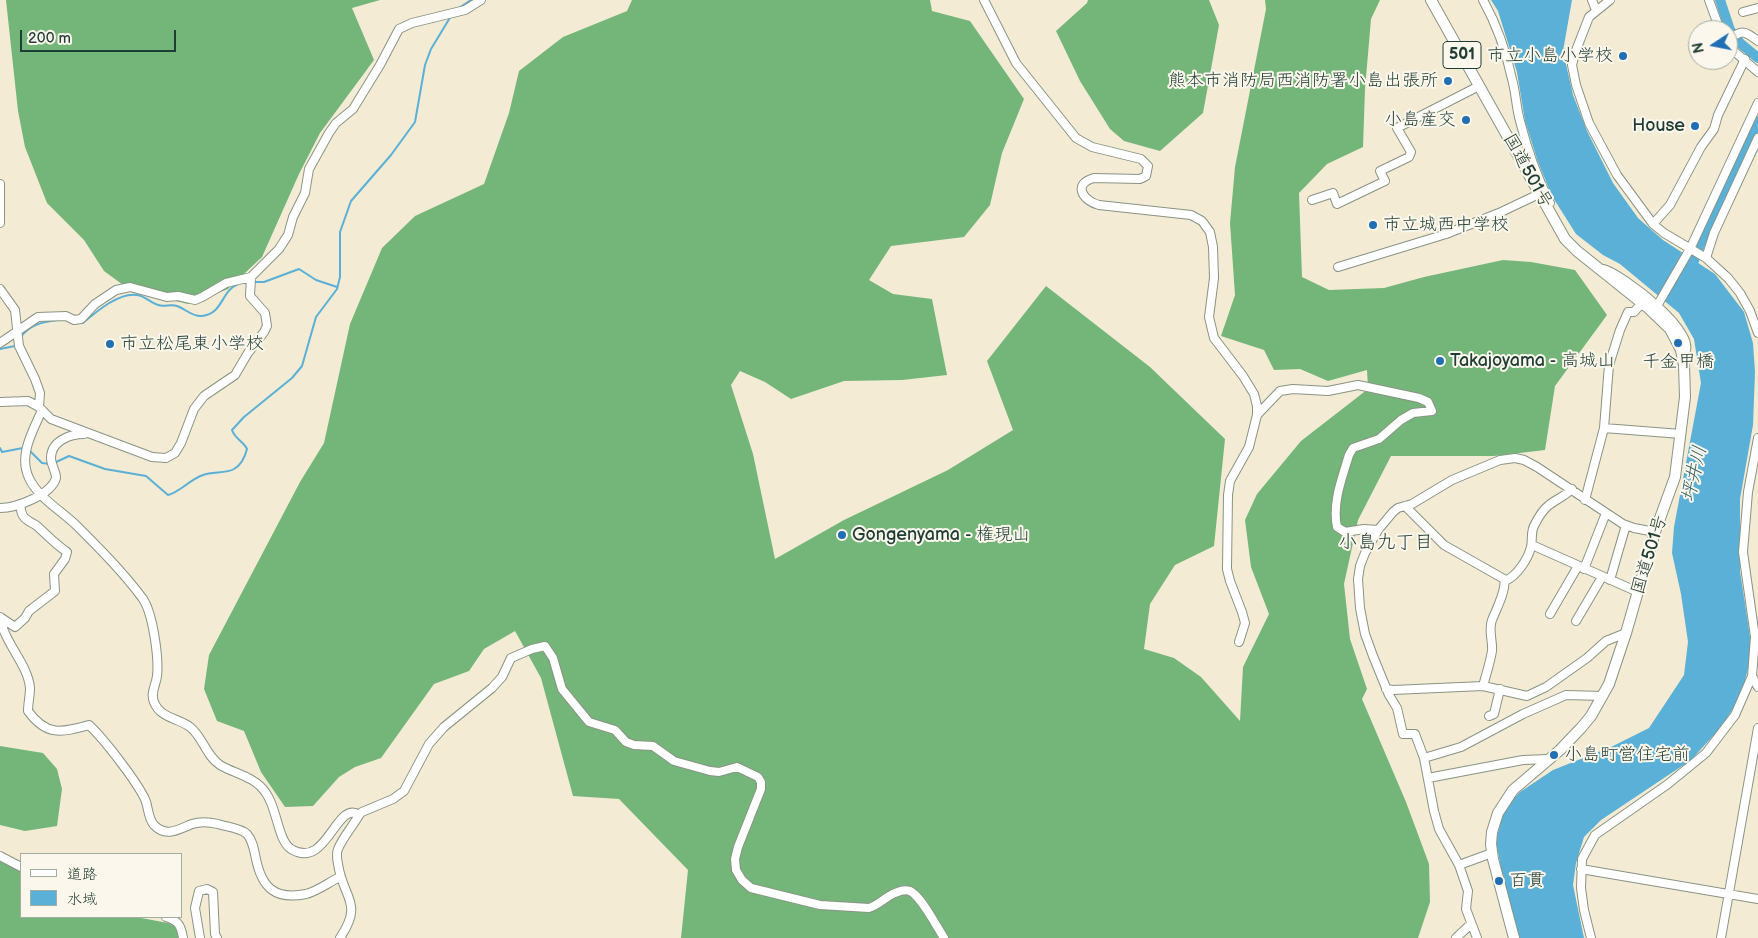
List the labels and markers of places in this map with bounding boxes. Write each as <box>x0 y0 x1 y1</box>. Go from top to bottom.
place label: 市立小島小学校 <box>1487 45 1613 67</box>
marker: 市立小島小学校 <box>1617 50 1629 62</box>
place label: 熊本市消防局西消防署小島出張所 <box>1168 70 1438 92</box>
marker: 熊本市消防局西消防署小島出張所 <box>1442 75 1454 87</box>
place label: 小島産交 <box>1384 109 1456 131</box>
marker: 小島産交 <box>1460 114 1472 126</box>
place label: House <box>1632 115 1685 137</box>
marker: House <box>1689 120 1701 132</box>
place label: 市立城西中学校 <box>1383 214 1509 236</box>
marker: 市立城西中学校 <box>1367 219 1379 231</box>
place label: 市立松尾東小学校 <box>120 333 264 355</box>
marker: 千金甲橋 <box>1672 337 1684 349</box>
marker: 市立松尾東小学校 <box>104 338 116 350</box>
place label: Takajoyama - 高城山 <box>1450 350 1615 372</box>
place label: 千金甲橋 <box>1642 351 1714 373</box>
marker: Takajoyama - 高城山 <box>1434 355 1446 367</box>
place label: Gongenyama - 権現山 <box>852 524 1030 546</box>
marker: Gongenyama - 権現山 <box>836 529 848 541</box>
place label: 小島町営住宅前 <box>1564 744 1690 766</box>
marker: 小島町営住宅前 <box>1548 749 1560 761</box>
place label: 百貫 <box>1509 870 1545 892</box>
marker: 百貫 <box>1493 875 1505 887</box>

